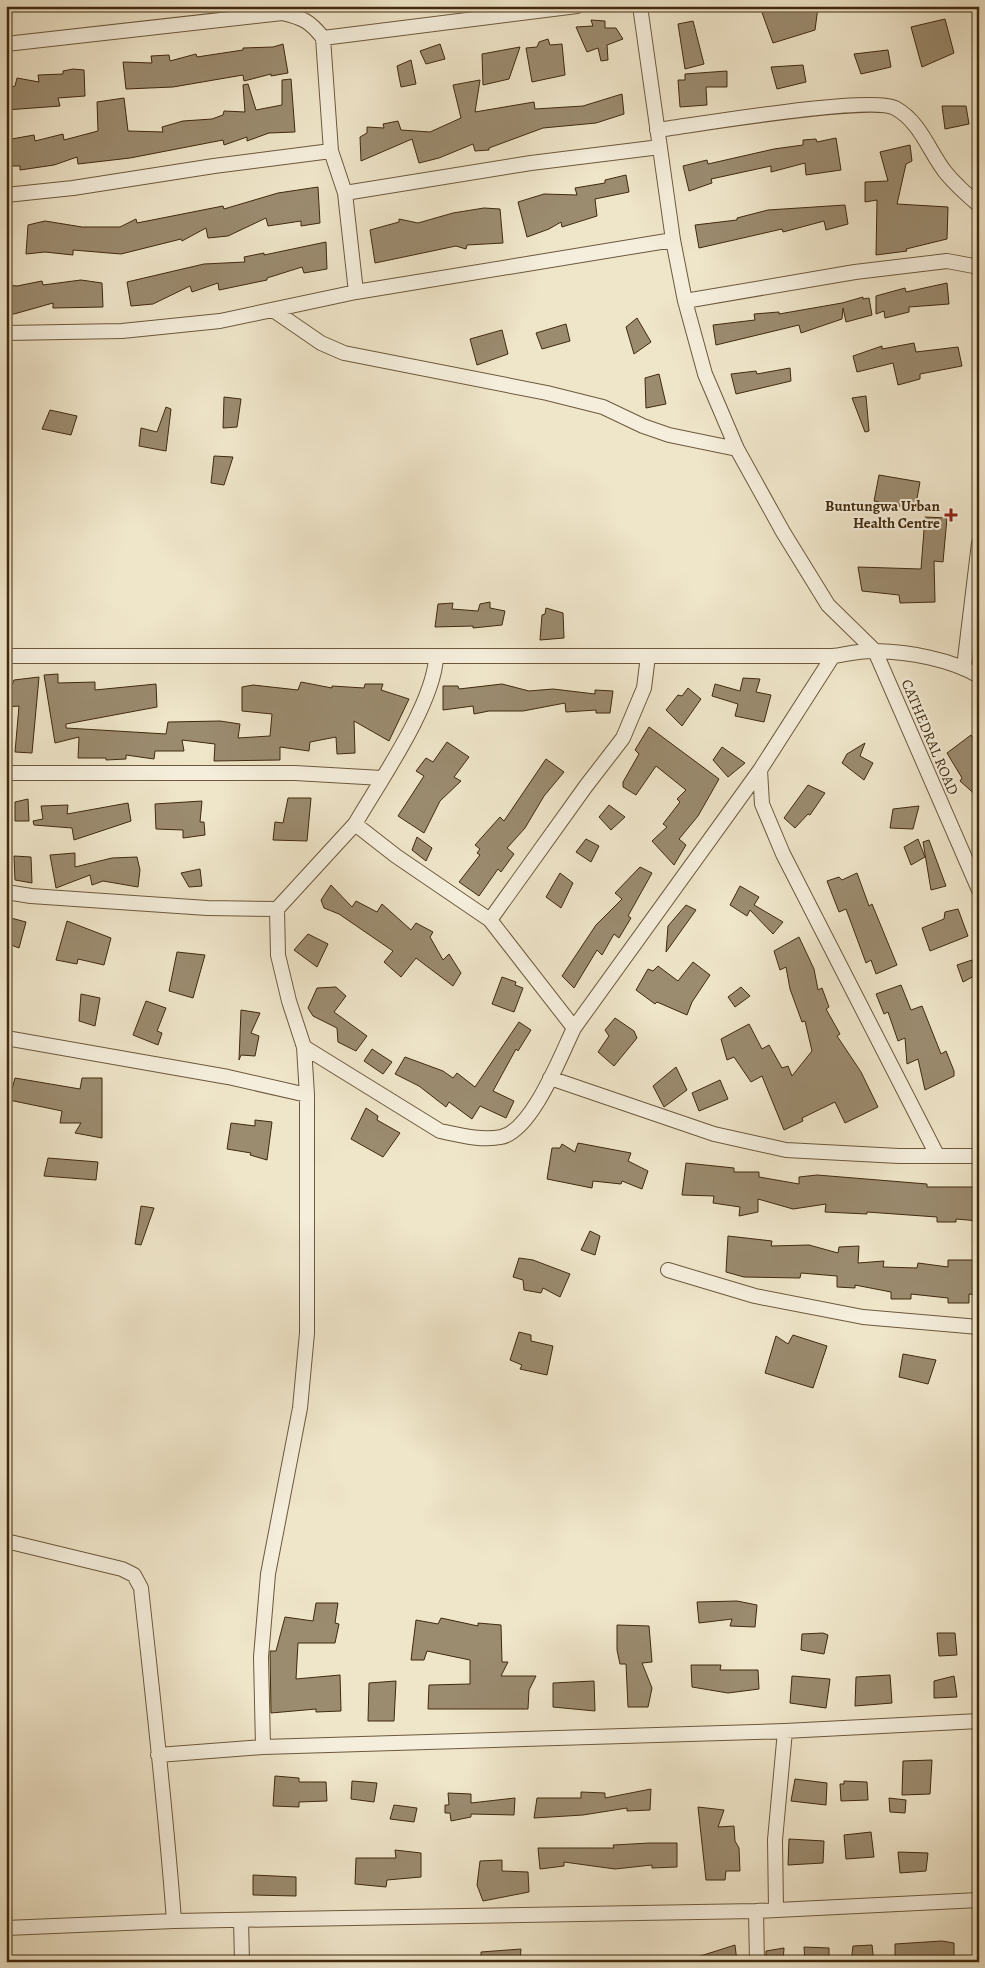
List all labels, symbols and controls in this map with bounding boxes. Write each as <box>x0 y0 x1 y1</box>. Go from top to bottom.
place label: Buntungwa Urban Health Centre <box>825 496 941 533</box>
marker: Buntungwa Urban Health Centre <box>944 508 958 522</box>
street label: CATHEDRAL ROAD <box>897 676 963 798</box>

